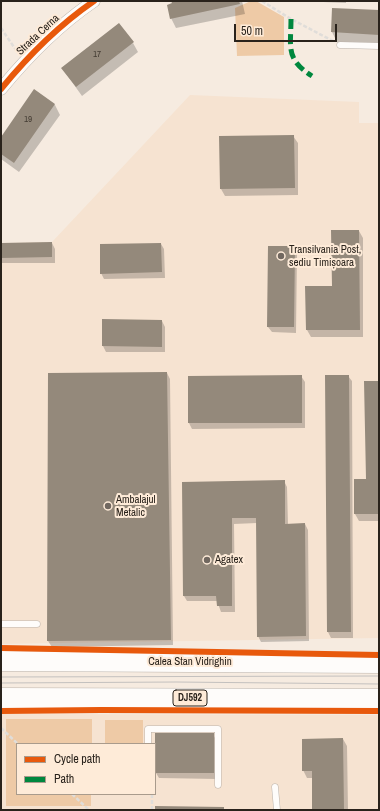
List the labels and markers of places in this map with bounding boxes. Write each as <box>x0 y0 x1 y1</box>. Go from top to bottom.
place label: Transilvania Post, sediu Timișoara <box>289 243 361 269</box>
marker: Transilvania Post, sediu Timișoara <box>276 251 286 261</box>
place label: Ambalajul Metalic <box>116 493 156 519</box>
marker: Ambalajul Metalic <box>103 501 113 511</box>
place label: Agatex <box>215 553 243 567</box>
marker: Agatex <box>202 555 212 565</box>

